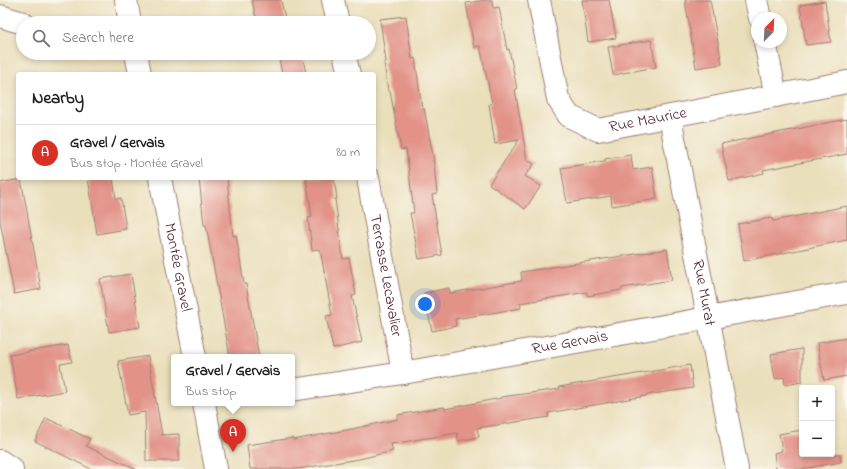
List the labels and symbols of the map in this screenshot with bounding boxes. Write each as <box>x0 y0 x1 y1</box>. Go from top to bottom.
north arrow <box>751 12 787 48</box>
street label: Rue Maurice <box>607 101 690 140</box>
street label: Terrasse Lecavalier <box>363 212 408 339</box>
street label: Montée Gravel <box>157 221 198 314</box>
street label: Rue Murat <box>685 258 722 329</box>
your location <box>415 294 435 314</box>
street label: Rue Gervais <box>530 324 610 362</box>
pin: A <box>220 419 246 452</box>

